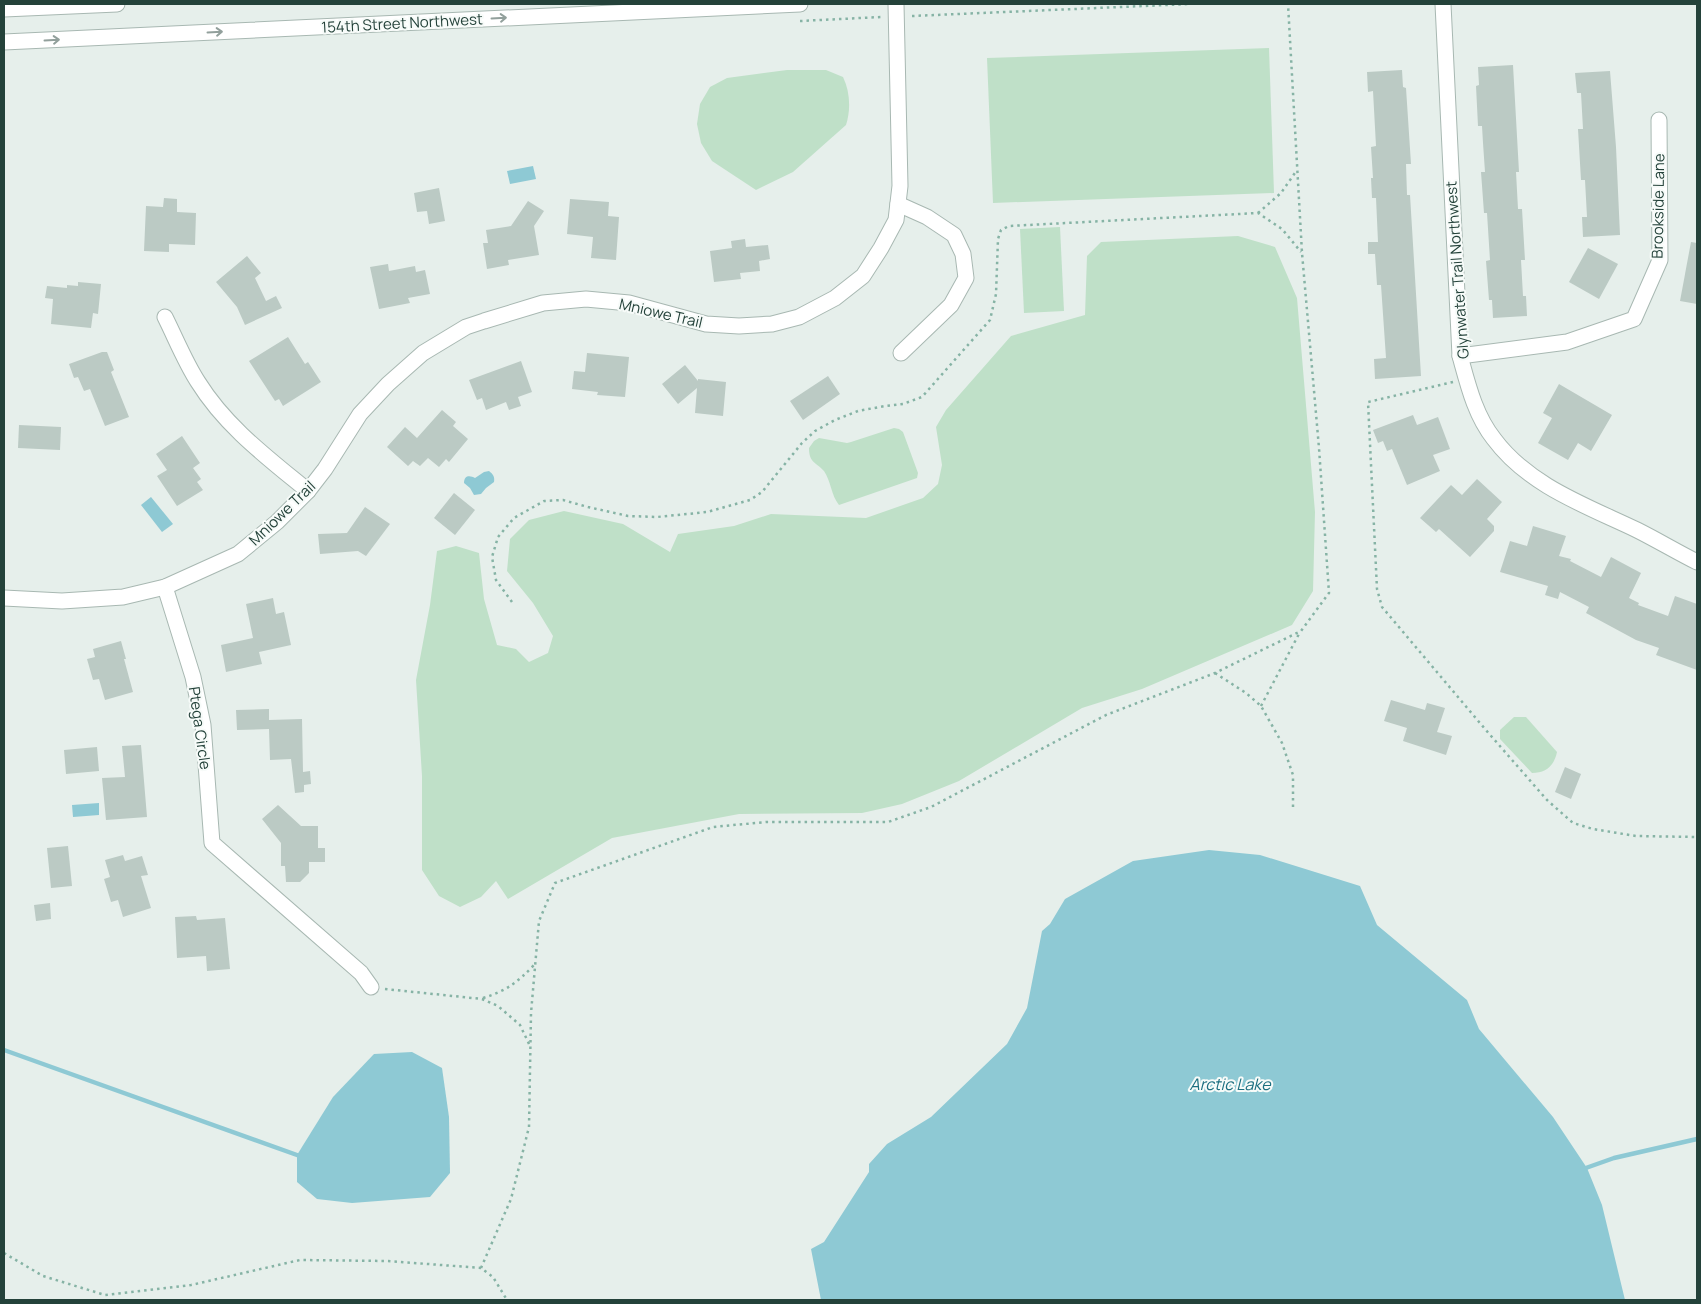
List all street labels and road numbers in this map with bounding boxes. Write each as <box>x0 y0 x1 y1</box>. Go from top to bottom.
street label: 154th Street Northwest <box>321 8 483 38</box>
street label: Brookside Lane <box>1647 153 1669 259</box>
street label: Glynwater Trail Northwest <box>1440 180 1474 360</box>
street label: Mniowe Trail <box>617 293 705 333</box>
street label: Mniowe Trail <box>244 476 320 550</box>
street label: Ptega Circle <box>184 685 216 771</box>

